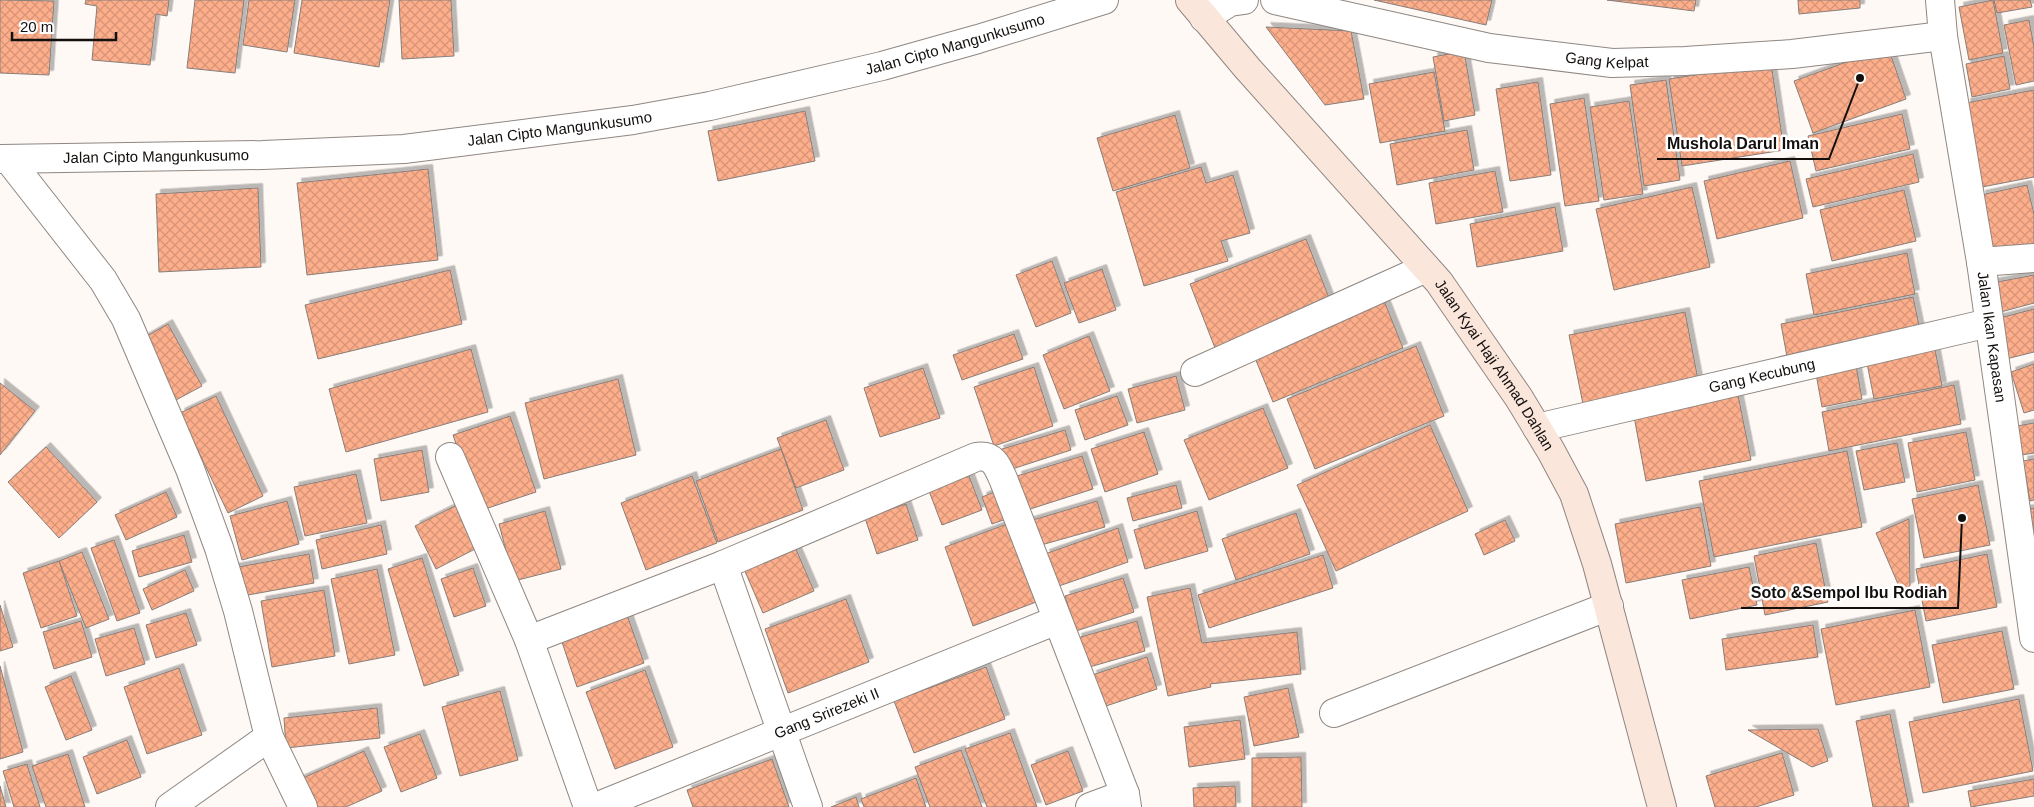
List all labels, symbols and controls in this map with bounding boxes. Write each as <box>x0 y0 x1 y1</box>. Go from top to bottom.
scale bar <box>12 10 116 42</box>
street label: Jalan Cipto Mangunkusumo <box>864 10 1047 78</box>
text: 20 m <box>20 18 53 35</box>
street label: Gang Kelpat <box>1564 48 1650 71</box>
street label: Jalan Cipto Mangunkusumo <box>466 108 653 149</box>
callout: Mushola Darul Iman <box>1657 128 1829 159</box>
text: Mushola Darul Iman <box>1667 135 1819 152</box>
street label: Jalan Cipto Mangunkusumo <box>63 146 249 166</box>
street label: Jalan Ikan Kapasan <box>1974 270 2010 403</box>
street label: Jalan Kyai Haji Ahmad Dahlan <box>1432 276 1558 453</box>
street label: Gang Kecubung <box>1707 355 1817 396</box>
callout: Soto &Sempol Ibu Rodiah <box>1741 577 1958 608</box>
text: Soto &Sempol Ibu Rodiah <box>1751 584 1947 601</box>
street label: Gang Srirezeki II <box>772 684 882 742</box>

